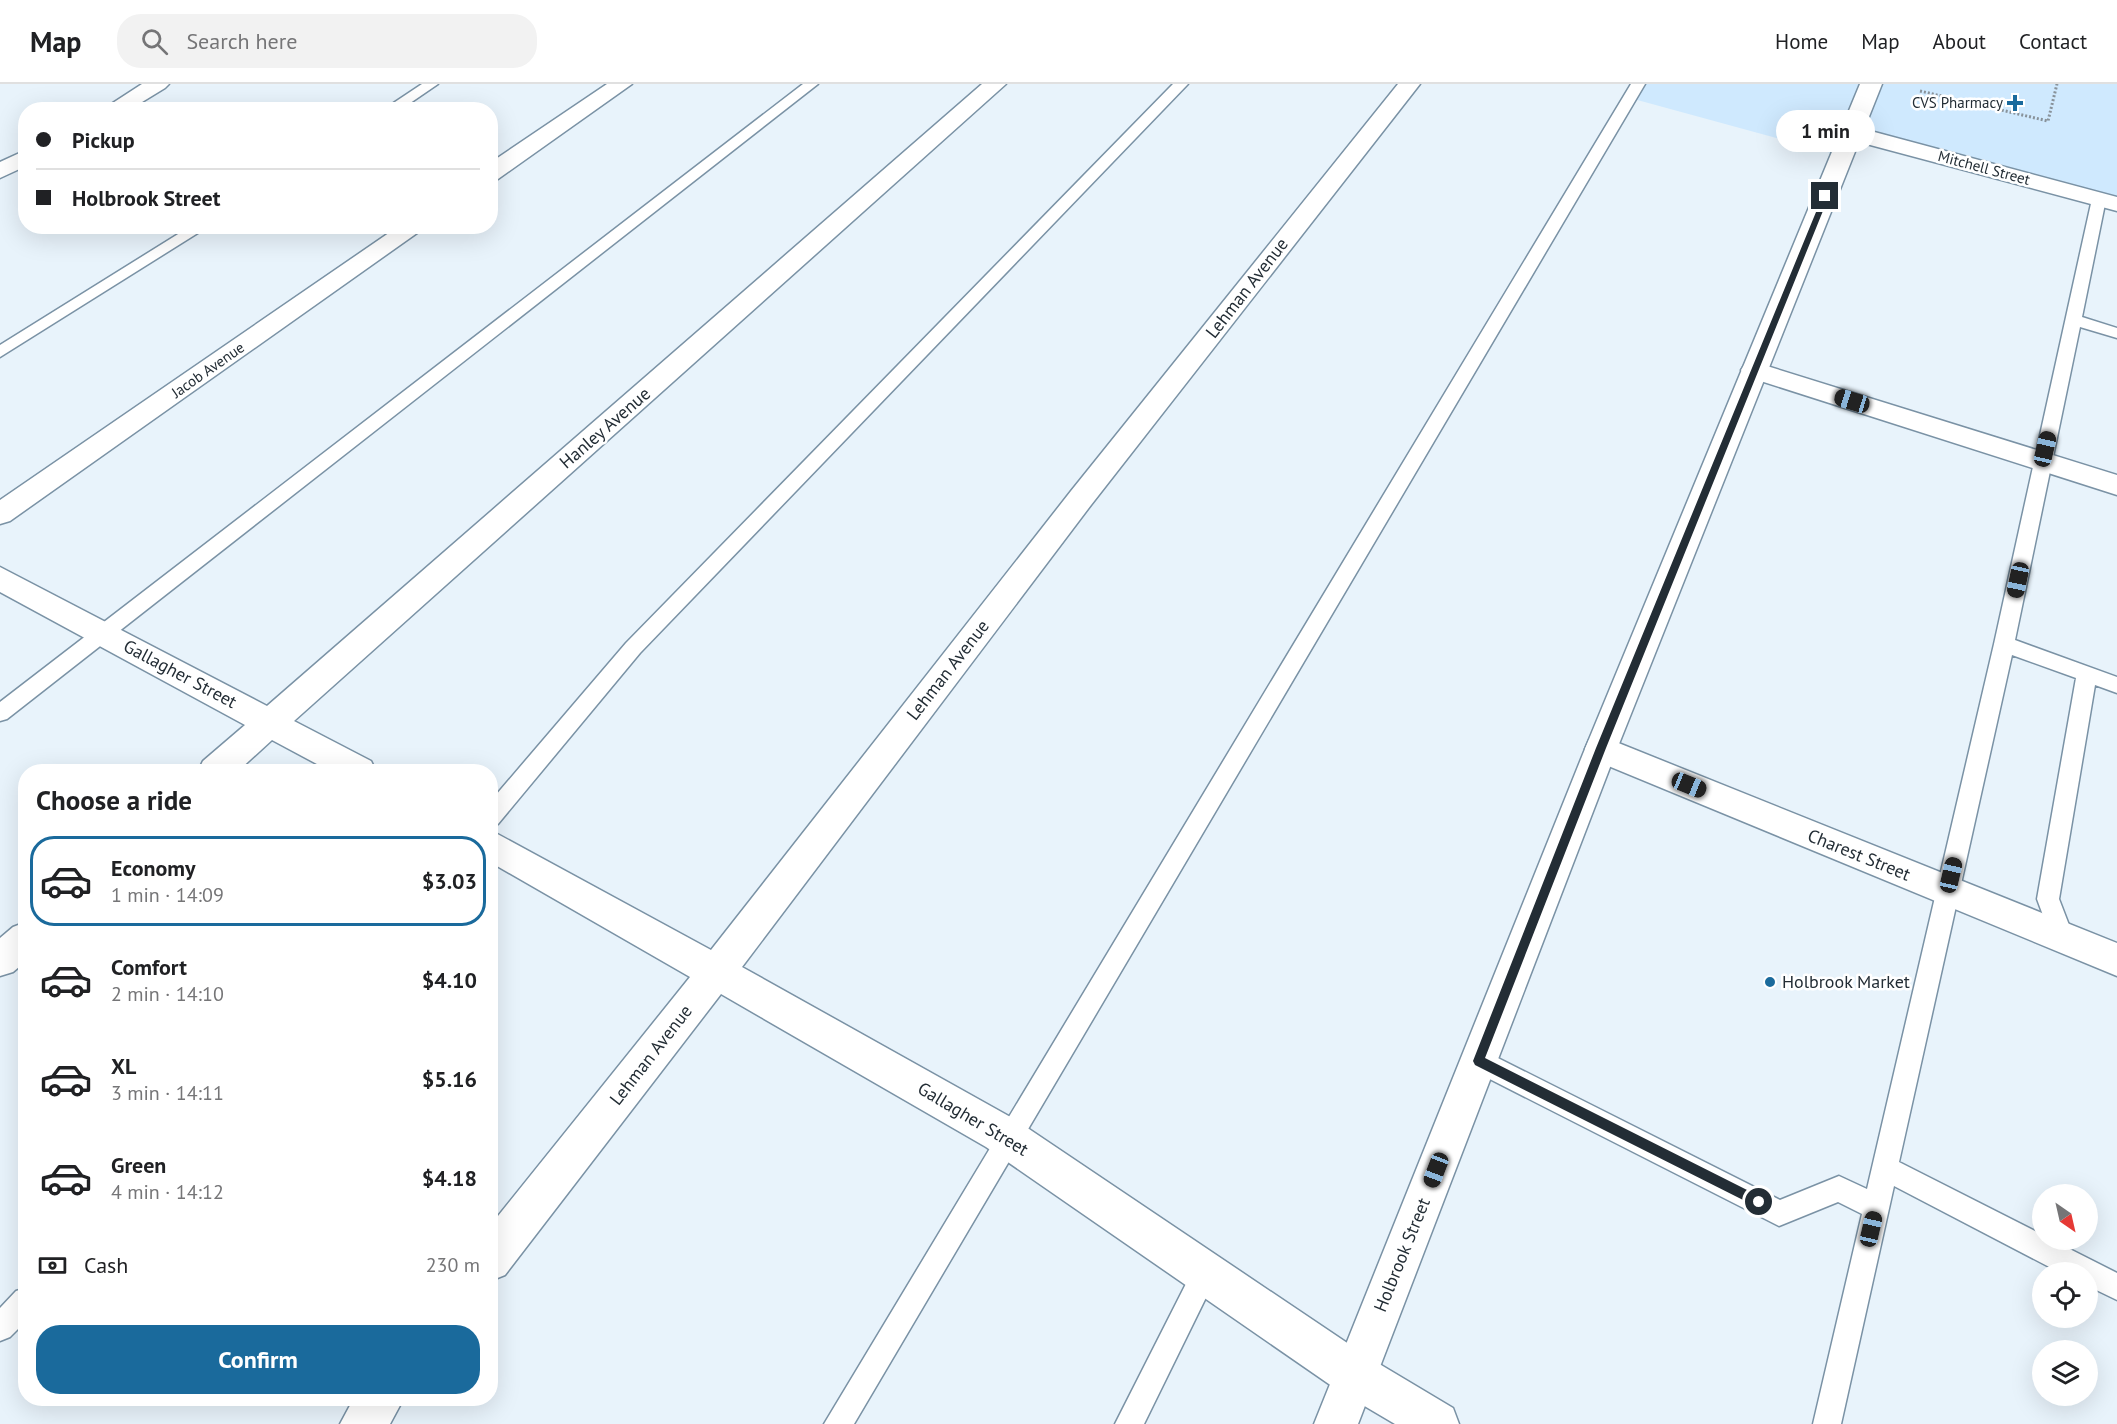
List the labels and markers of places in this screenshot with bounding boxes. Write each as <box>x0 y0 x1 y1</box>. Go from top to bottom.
place label: CVS Pharmacy <box>1912 93 2003 112</box>
marker: CVS Pharmacy <box>2008 96 2022 110</box>
place label: Holbrook Market <box>1782 970 1910 993</box>
marker: Holbrook Market <box>1763 975 1777 989</box>

